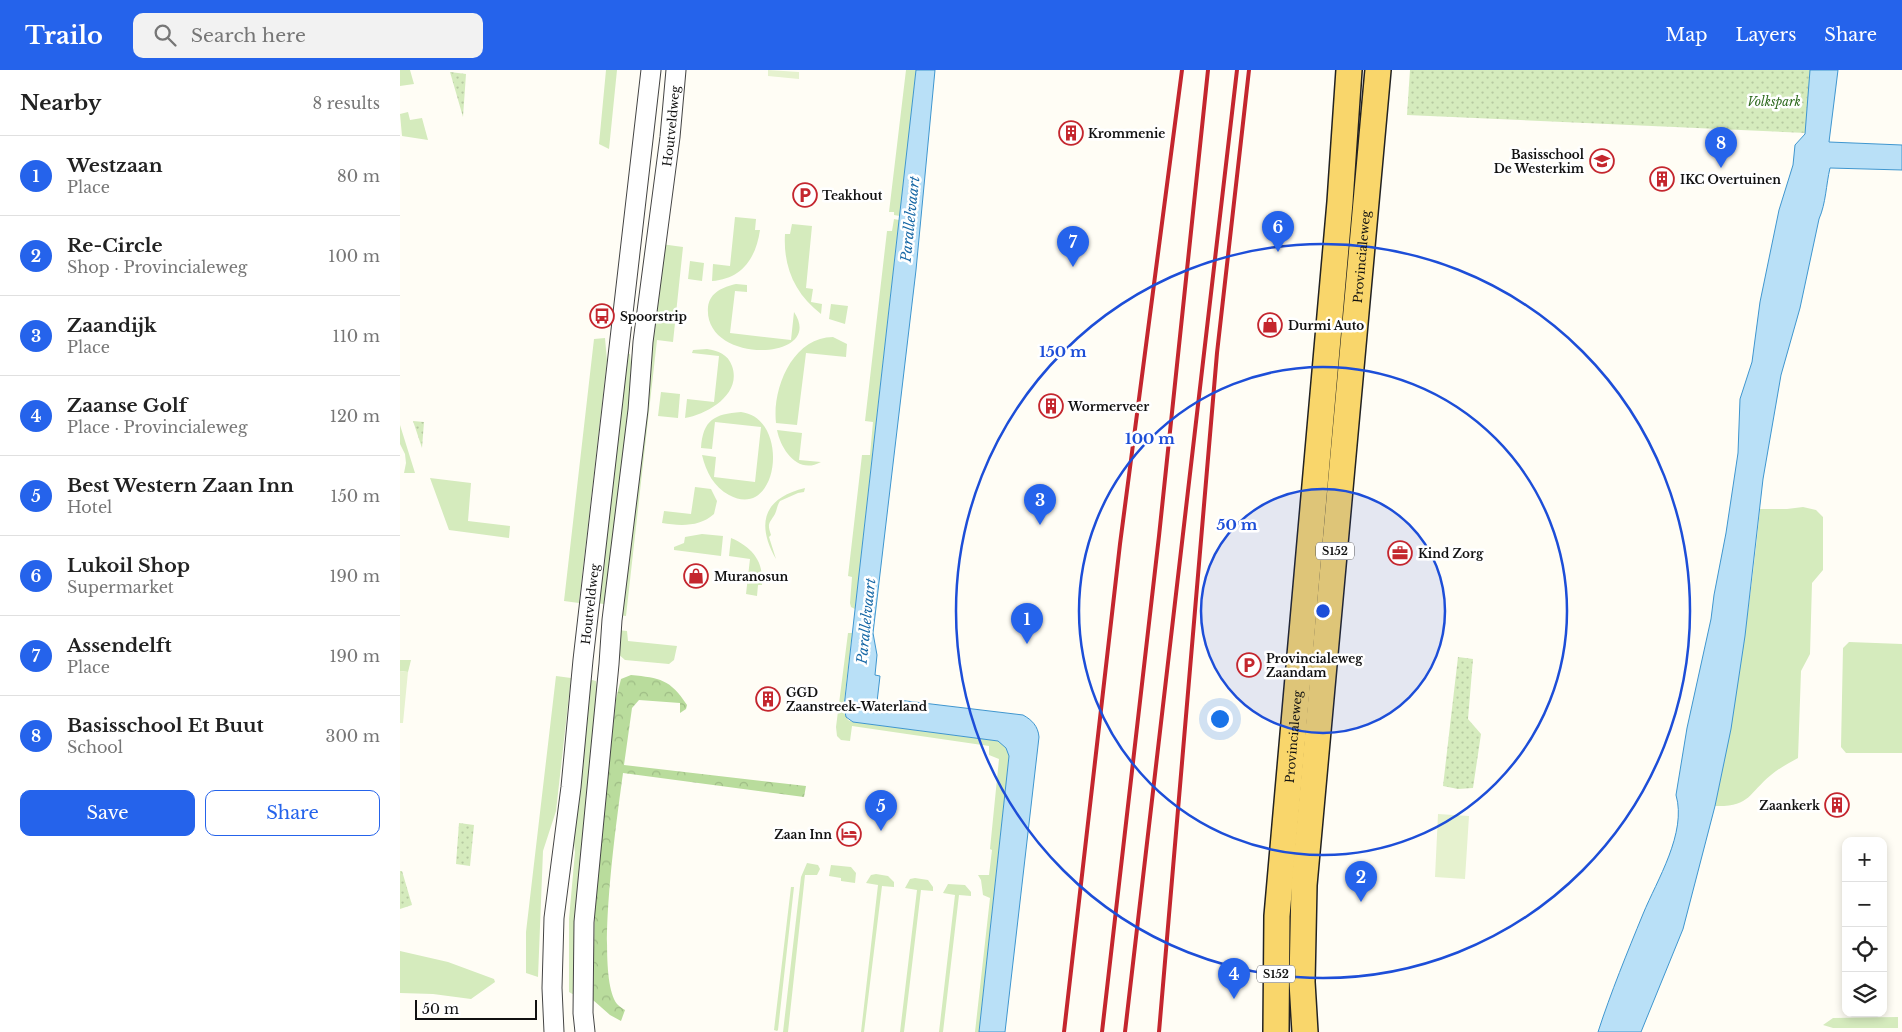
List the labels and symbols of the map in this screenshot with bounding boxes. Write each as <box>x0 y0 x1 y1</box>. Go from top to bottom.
street label: Houtveldweg <box>659 84 682 167</box>
park label: Volkspark <box>1747 94 1801 109</box>
building icon: Krommenie <box>1058 120 1084 146</box>
place label: Krommenie <box>1088 126 1165 141</box>
pin: 8 <box>1705 127 1737 168</box>
place label: Basisschool De Westerkim <box>1494 147 1585 176</box>
school or university icon: Basisschool De Westerkim <box>1589 148 1615 174</box>
building icon: IKC Overtuinen <box>1649 166 1675 192</box>
place label: IKC Overtuinen <box>1680 172 1781 187</box>
water label: Parallelvaart <box>896 174 924 264</box>
parking icon: Teakhout <box>792 182 818 208</box>
place label: Teakhout <box>822 188 883 203</box>
street label: Provincialeweg <box>1349 209 1373 304</box>
pin: 6 <box>1262 211 1294 252</box>
pin: 7 <box>1057 226 1089 267</box>
bus stop icon: Spoorstrip <box>589 303 615 329</box>
place label: Spoorstrip <box>620 309 687 324</box>
shop icon: Durmi Auto <box>1257 312 1283 338</box>
place label: Durmi Auto <box>1288 318 1364 333</box>
text: 150 m <box>1039 342 1087 361</box>
building icon: Wormerveer <box>1038 393 1064 419</box>
place label: Wormerveer <box>1067 399 1149 414</box>
text: 100 m <box>1125 429 1175 448</box>
pin: 3 <box>1024 484 1056 525</box>
text: 50 m <box>1217 515 1258 534</box>
office icon: Kind Zorg <box>1387 540 1413 566</box>
road number: S152 <box>1316 542 1354 560</box>
place label: Kind Zorg <box>1418 546 1484 561</box>
street label: Houtveldweg <box>577 562 602 645</box>
shop icon: Muranosun <box>683 563 709 589</box>
place label: Muranosun <box>714 569 789 584</box>
water label: Parallelvaart <box>852 576 880 666</box>
centre of rings <box>1314 602 1332 620</box>
pin: 1 <box>1011 603 1043 644</box>
place label: Provincialeweg Zaandam <box>1266 651 1363 680</box>
parking icon: Provincialeweg Zaandam <box>1236 652 1262 678</box>
place label: GGD Zaanstreek-Waterland <box>786 685 928 714</box>
building icon: GGD Zaanstreek-Waterland <box>755 686 781 712</box>
street label: Provincialeweg <box>1281 689 1304 784</box>
your location <box>1207 706 1233 732</box>
pin: 5 <box>865 790 897 831</box>
building icon: Zaankerk <box>1824 792 1850 818</box>
place label: Zaankerk <box>1759 798 1821 813</box>
hotel icon: Zaan Inn <box>836 821 862 847</box>
place label: Zaan Inn <box>774 827 832 842</box>
pin: 2 <box>1345 861 1377 902</box>
pin: 4 <box>1218 958 1250 999</box>
road number: S152 <box>1257 966 1295 982</box>
scale bar <box>415 997 538 1020</box>

